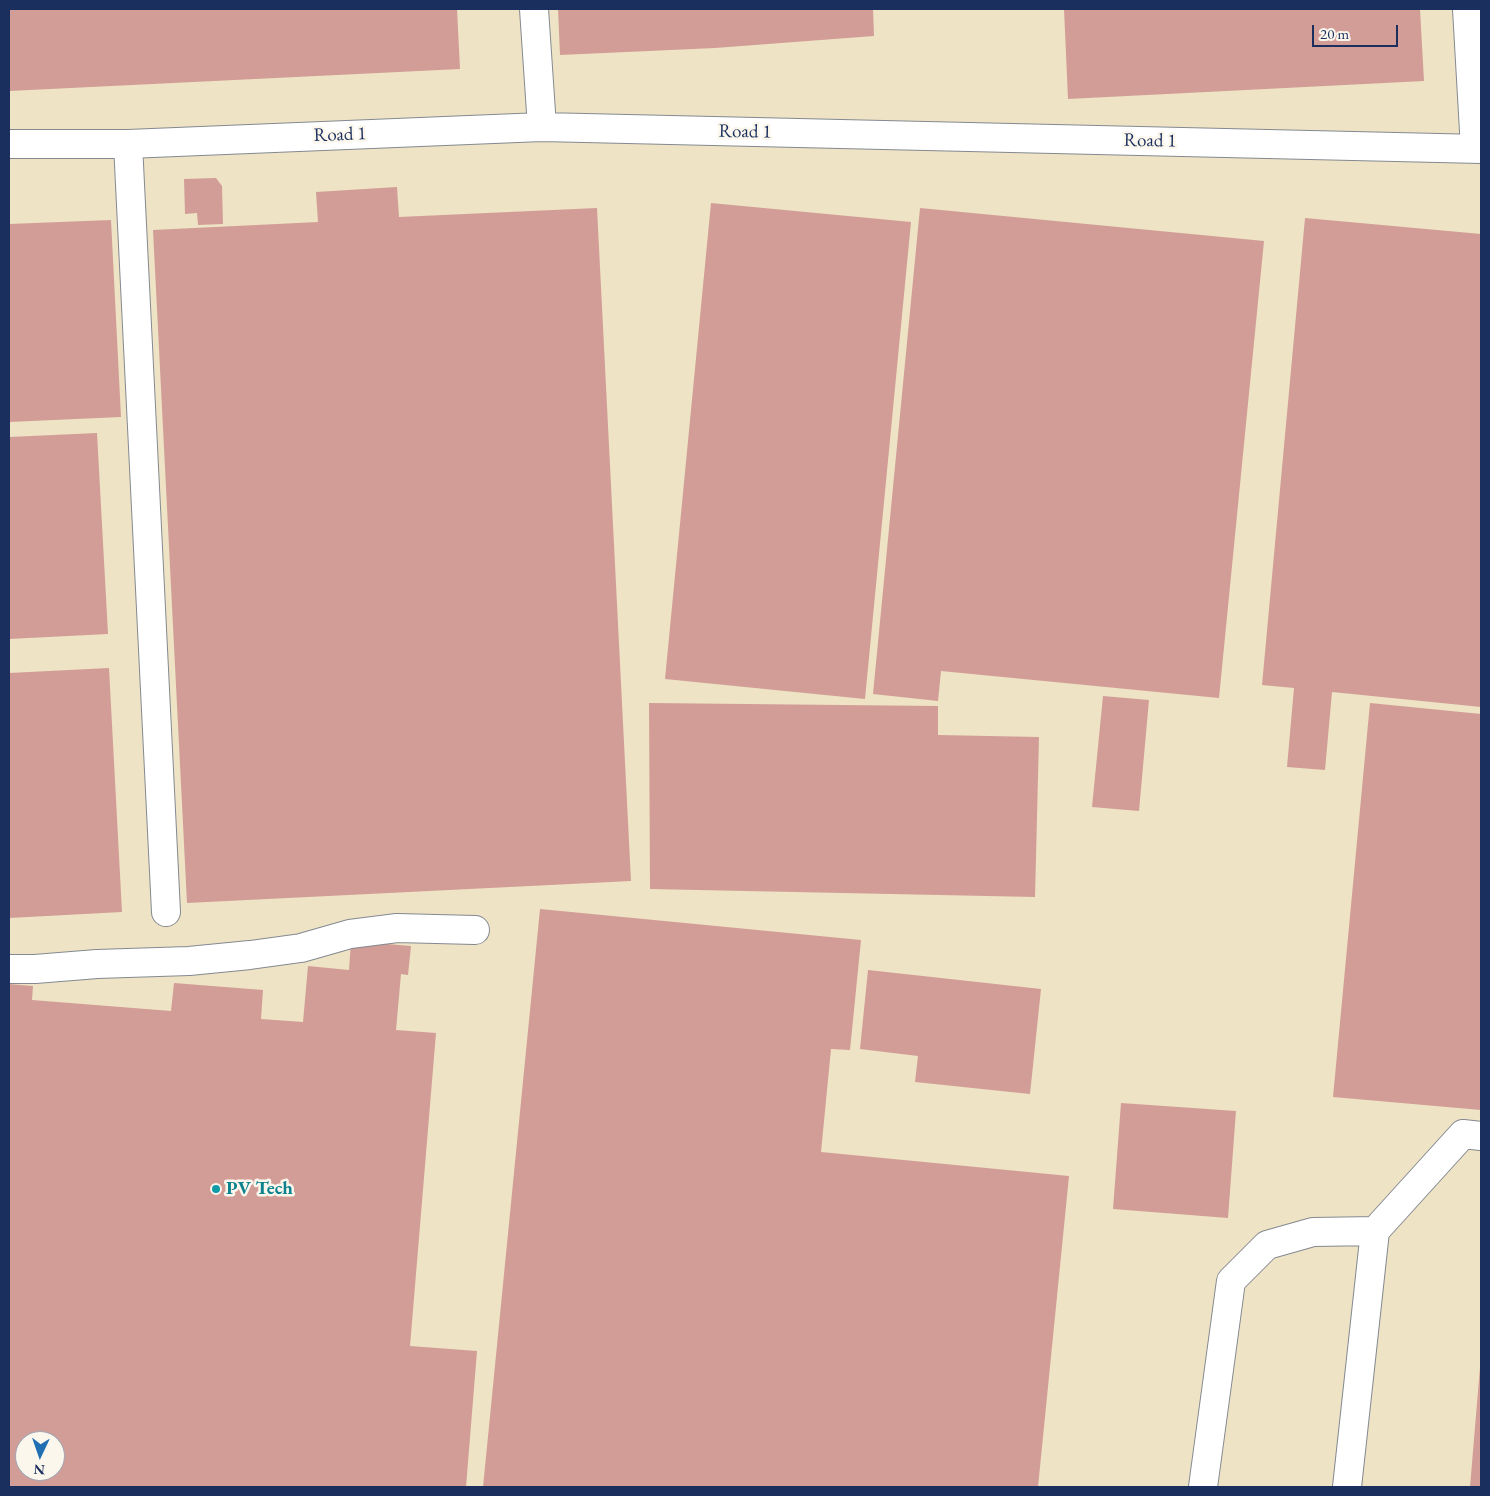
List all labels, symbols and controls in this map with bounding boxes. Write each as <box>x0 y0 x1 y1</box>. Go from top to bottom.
scale bar <box>1315 15 1401 47</box>
text: 20 m <box>1320 24 1349 43</box>
street label: Road 1 <box>718 120 772 144</box>
street label: Road 1 <box>313 123 367 147</box>
street label: Road 1 <box>1123 129 1177 153</box>
place label: PV Tech <box>226 1178 293 1200</box>
marker: PV Tech <box>210 1183 222 1195</box>
north arrow <box>15 1431 65 1481</box>
text: N <box>33 1461 45 1479</box>

